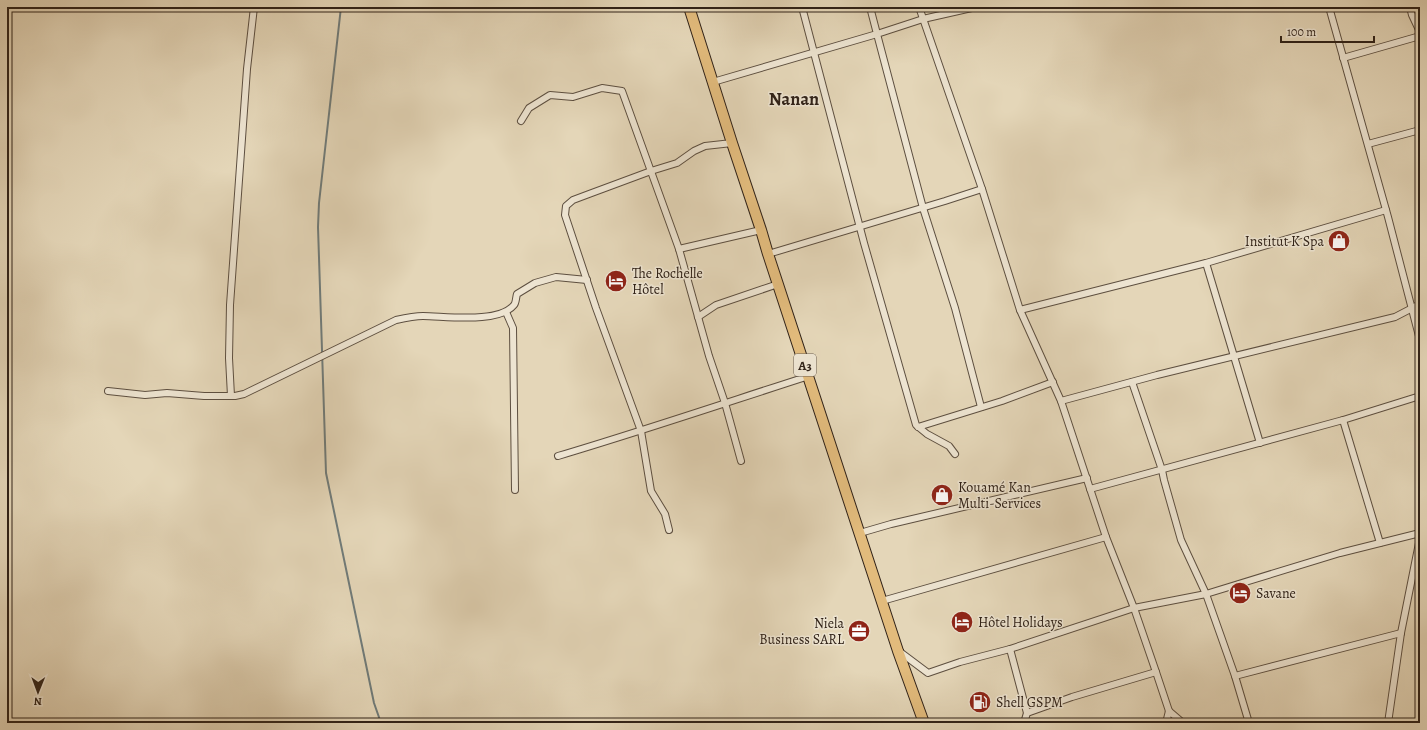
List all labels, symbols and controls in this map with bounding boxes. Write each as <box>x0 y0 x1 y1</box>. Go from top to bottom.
scale bar <box>1281 18 1374 44</box>
text: 100 m <box>1287 24 1316 40</box>
district label: Nanan <box>769 87 819 111</box>
shop icon: Institut K Spa <box>1326 228 1352 254</box>
place label: Institut K Spa <box>1245 232 1324 251</box>
place label: The Rochelle Hôtel <box>632 264 703 299</box>
hotel icon: The Rochelle Hôtel <box>603 268 629 294</box>
road number: A3 <box>794 354 816 376</box>
place label: Kouamé Kan Multi-Services <box>958 478 1041 513</box>
shop icon: Kouamé Kan Multi-Services <box>929 482 955 508</box>
hotel icon: Savane <box>1227 580 1253 606</box>
place label: Savane <box>1256 584 1296 603</box>
hotel icon: Hôtel Holidays <box>949 609 975 635</box>
place label: Hôtel Holidays <box>978 613 1063 632</box>
place label: Niela Business SARL <box>759 614 845 649</box>
office icon: Niela Business SARL <box>846 618 872 644</box>
north arrow <box>18 672 58 712</box>
fuel station icon: Shell GSPM <box>967 689 993 715</box>
place label: Shell GSPM <box>996 693 1063 712</box>
text: N <box>34 694 42 709</box>

